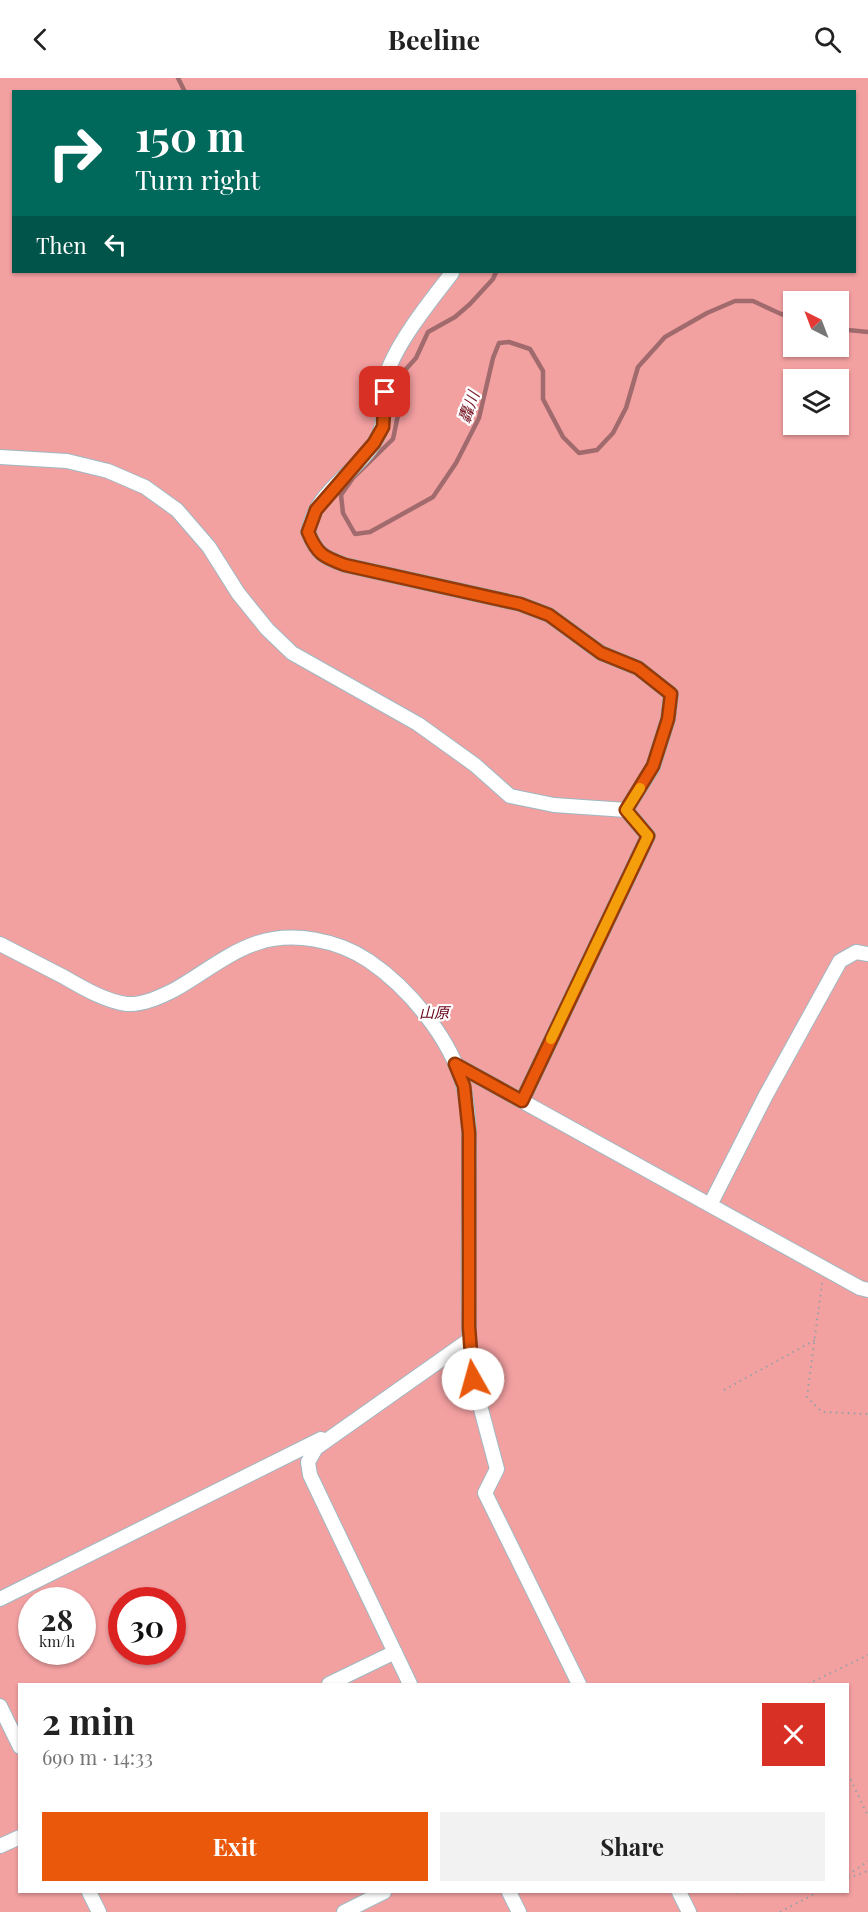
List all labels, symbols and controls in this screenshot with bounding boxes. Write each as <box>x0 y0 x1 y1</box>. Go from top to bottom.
text: Beeline <box>388 21 480 57</box>
icon: back <box>24 23 57 56</box>
icon: search <box>811 23 844 56</box>
text: 150 m <box>135 107 245 163</box>
icon: right <box>36 114 114 192</box>
text: Turn right <box>135 161 260 197</box>
icon: left <box>99 228 132 261</box>
text: Then <box>36 230 87 260</box>
north arrow <box>783 291 849 357</box>
map controls <box>783 291 849 435</box>
pin <box>359 366 410 417</box>
button: layers <box>783 369 849 435</box>
icon: arrive <box>368 375 401 408</box>
water label: 轟川 <box>453 387 484 426</box>
park label: 山原 <box>419 1002 452 1022</box>
position arrow <box>441 1347 505 1411</box>
speed limit sign: 30 <box>108 1587 186 1665</box>
text: 28 <box>41 1599 73 1639</box>
text: km/h <box>39 1631 75 1651</box>
text: 2 min <box>42 1696 135 1744</box>
button: close <box>762 1703 825 1766</box>
text: 690 m · 14:33 <box>42 1743 153 1770</box>
button: Exit <box>42 1812 428 1881</box>
button: Share <box>440 1812 825 1881</box>

